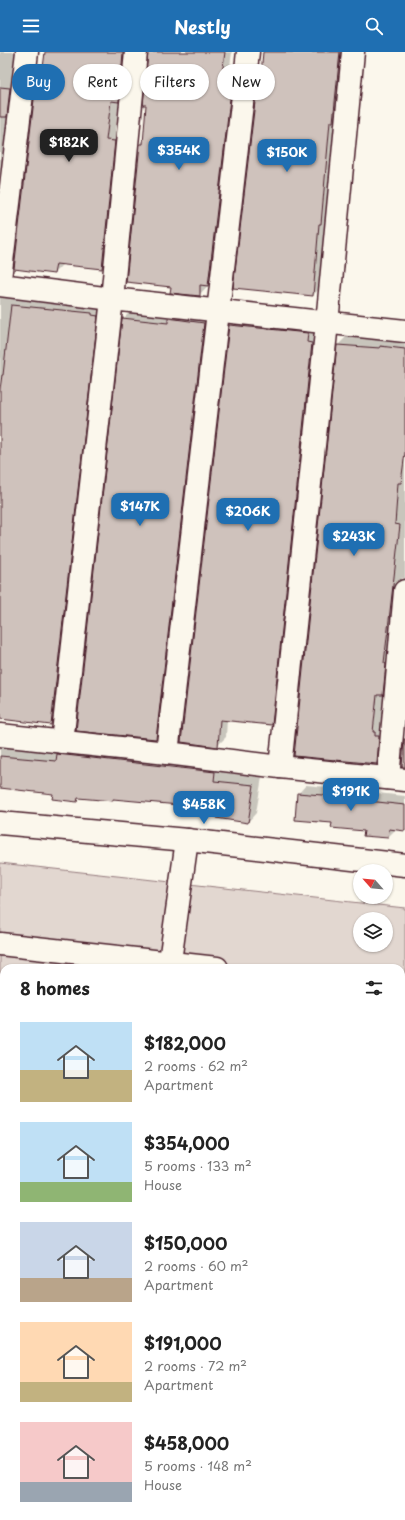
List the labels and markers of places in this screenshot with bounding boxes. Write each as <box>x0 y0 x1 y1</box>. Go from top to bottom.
pin: $182K <box>41 129 97 163</box>
pin: $354K <box>151 137 207 171</box>
pin: $150K <box>259 139 315 173</box>
pin: $147K <box>112 493 168 527</box>
pin: $206K <box>220 498 276 532</box>
pin: $243K <box>326 523 382 557</box>
pin: $191K <box>323 778 379 812</box>
pin: $458K <box>176 791 232 825</box>

